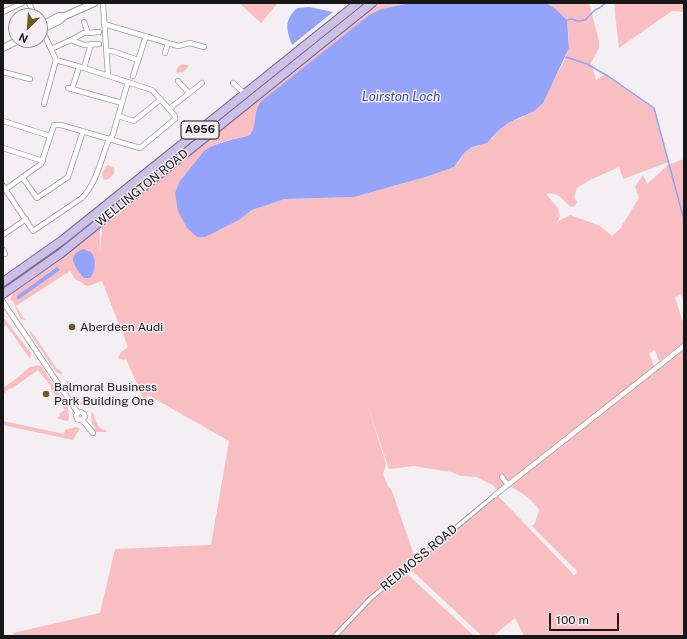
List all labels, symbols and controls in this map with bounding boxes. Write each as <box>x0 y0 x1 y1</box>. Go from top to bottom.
north arrow <box>8 8 48 48</box>
text: N <box>17 31 30 45</box>
water label: Loirston Loch <box>362 89 440 105</box>
road number: A956 <box>181 121 219 139</box>
street label: WELLINGTON ROAD <box>93 146 191 230</box>
place label: Aberdeen Audi <box>80 320 163 334</box>
marker: Aberdeen Audi <box>67 322 77 332</box>
place label: Balmoral Business Park Building One <box>54 380 157 408</box>
marker: Balmoral Business Park Building One <box>41 389 51 399</box>
street label: REDMOSS ROAD <box>378 522 460 594</box>
scale bar <box>551 605 621 631</box>
text: 100 m <box>556 613 589 627</box>

